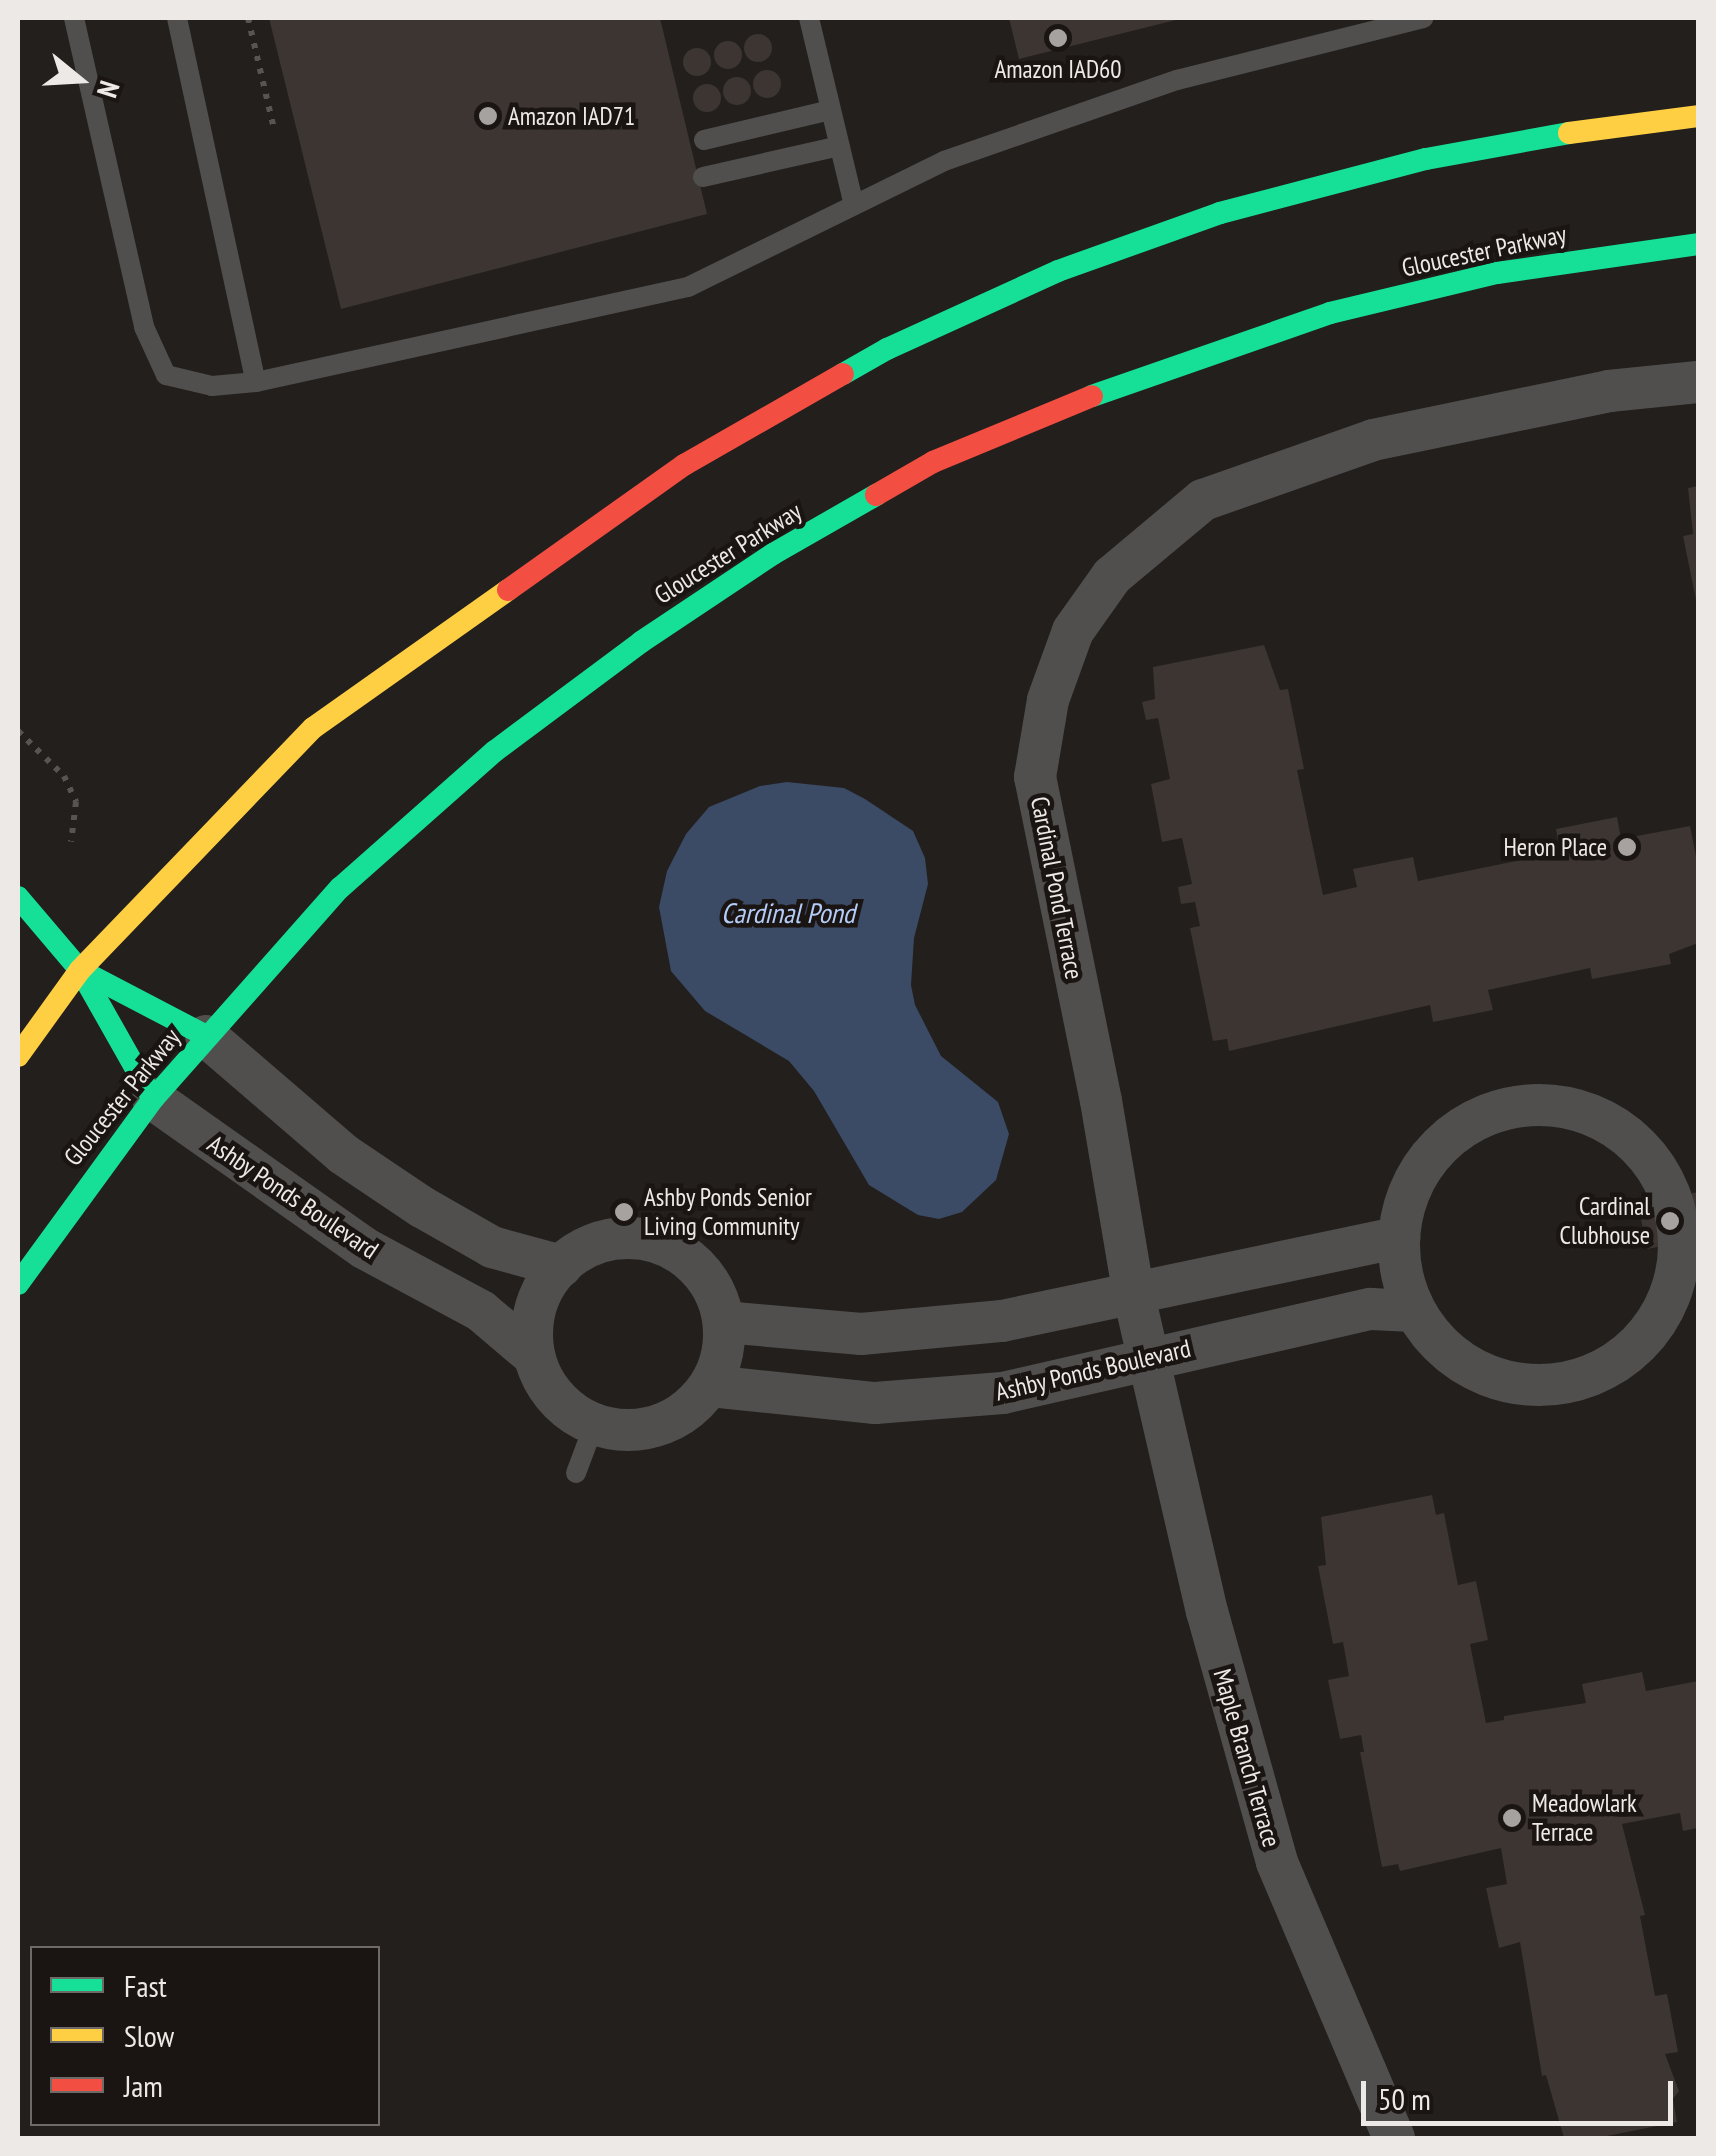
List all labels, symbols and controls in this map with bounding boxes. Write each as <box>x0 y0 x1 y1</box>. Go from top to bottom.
marker: Amazon IAD60 <box>1047 27 1069 49</box>
north arrow <box>30 30 130 130</box>
place label: Amazon IAD60 <box>994 54 1122 84</box>
text: N <box>89 77 129 102</box>
place label: Amazon IAD71 <box>508 101 635 131</box>
marker: Amazon IAD71 <box>477 105 499 127</box>
street label: Gloucester Parkway <box>1399 219 1569 283</box>
street label: Gloucester Parkway <box>649 496 807 610</box>
street label: Cardinal Pond Terrace <box>1025 794 1089 982</box>
place label: Heron Place <box>1503 832 1607 862</box>
marker: Heron Place <box>1616 836 1638 858</box>
water label: Cardinal Pond <box>721 896 855 930</box>
street label: Gloucester Parkway <box>58 1022 186 1172</box>
street label: Ashby Ponds Boulevard <box>202 1129 384 1265</box>
place label: Ashby Ponds Senior Living Community <box>644 1183 813 1242</box>
place label: Cardinal Clubhouse <box>1560 1192 1650 1251</box>
marker: Ashby Ponds Senior Living Community <box>613 1201 635 1223</box>
marker: Cardinal Clubhouse <box>1659 1210 1681 1232</box>
street label: Ashby Ponds Boulevard <box>992 1333 1194 1407</box>
street label: Maple Branch Terrace <box>1207 1665 1287 1851</box>
place label: Meadowlark Terrace <box>1532 1789 1637 1848</box>
marker: Meadowlark Terrace <box>1501 1807 1523 1829</box>
legend <box>30 1946 380 2126</box>
text: Fast <box>124 1966 167 2005</box>
text: Slow <box>124 2016 174 2055</box>
scale bar <box>1366 2061 1678 2123</box>
text: Jam <box>124 2066 163 2105</box>
text: 50 m <box>1378 2079 1431 2118</box>

